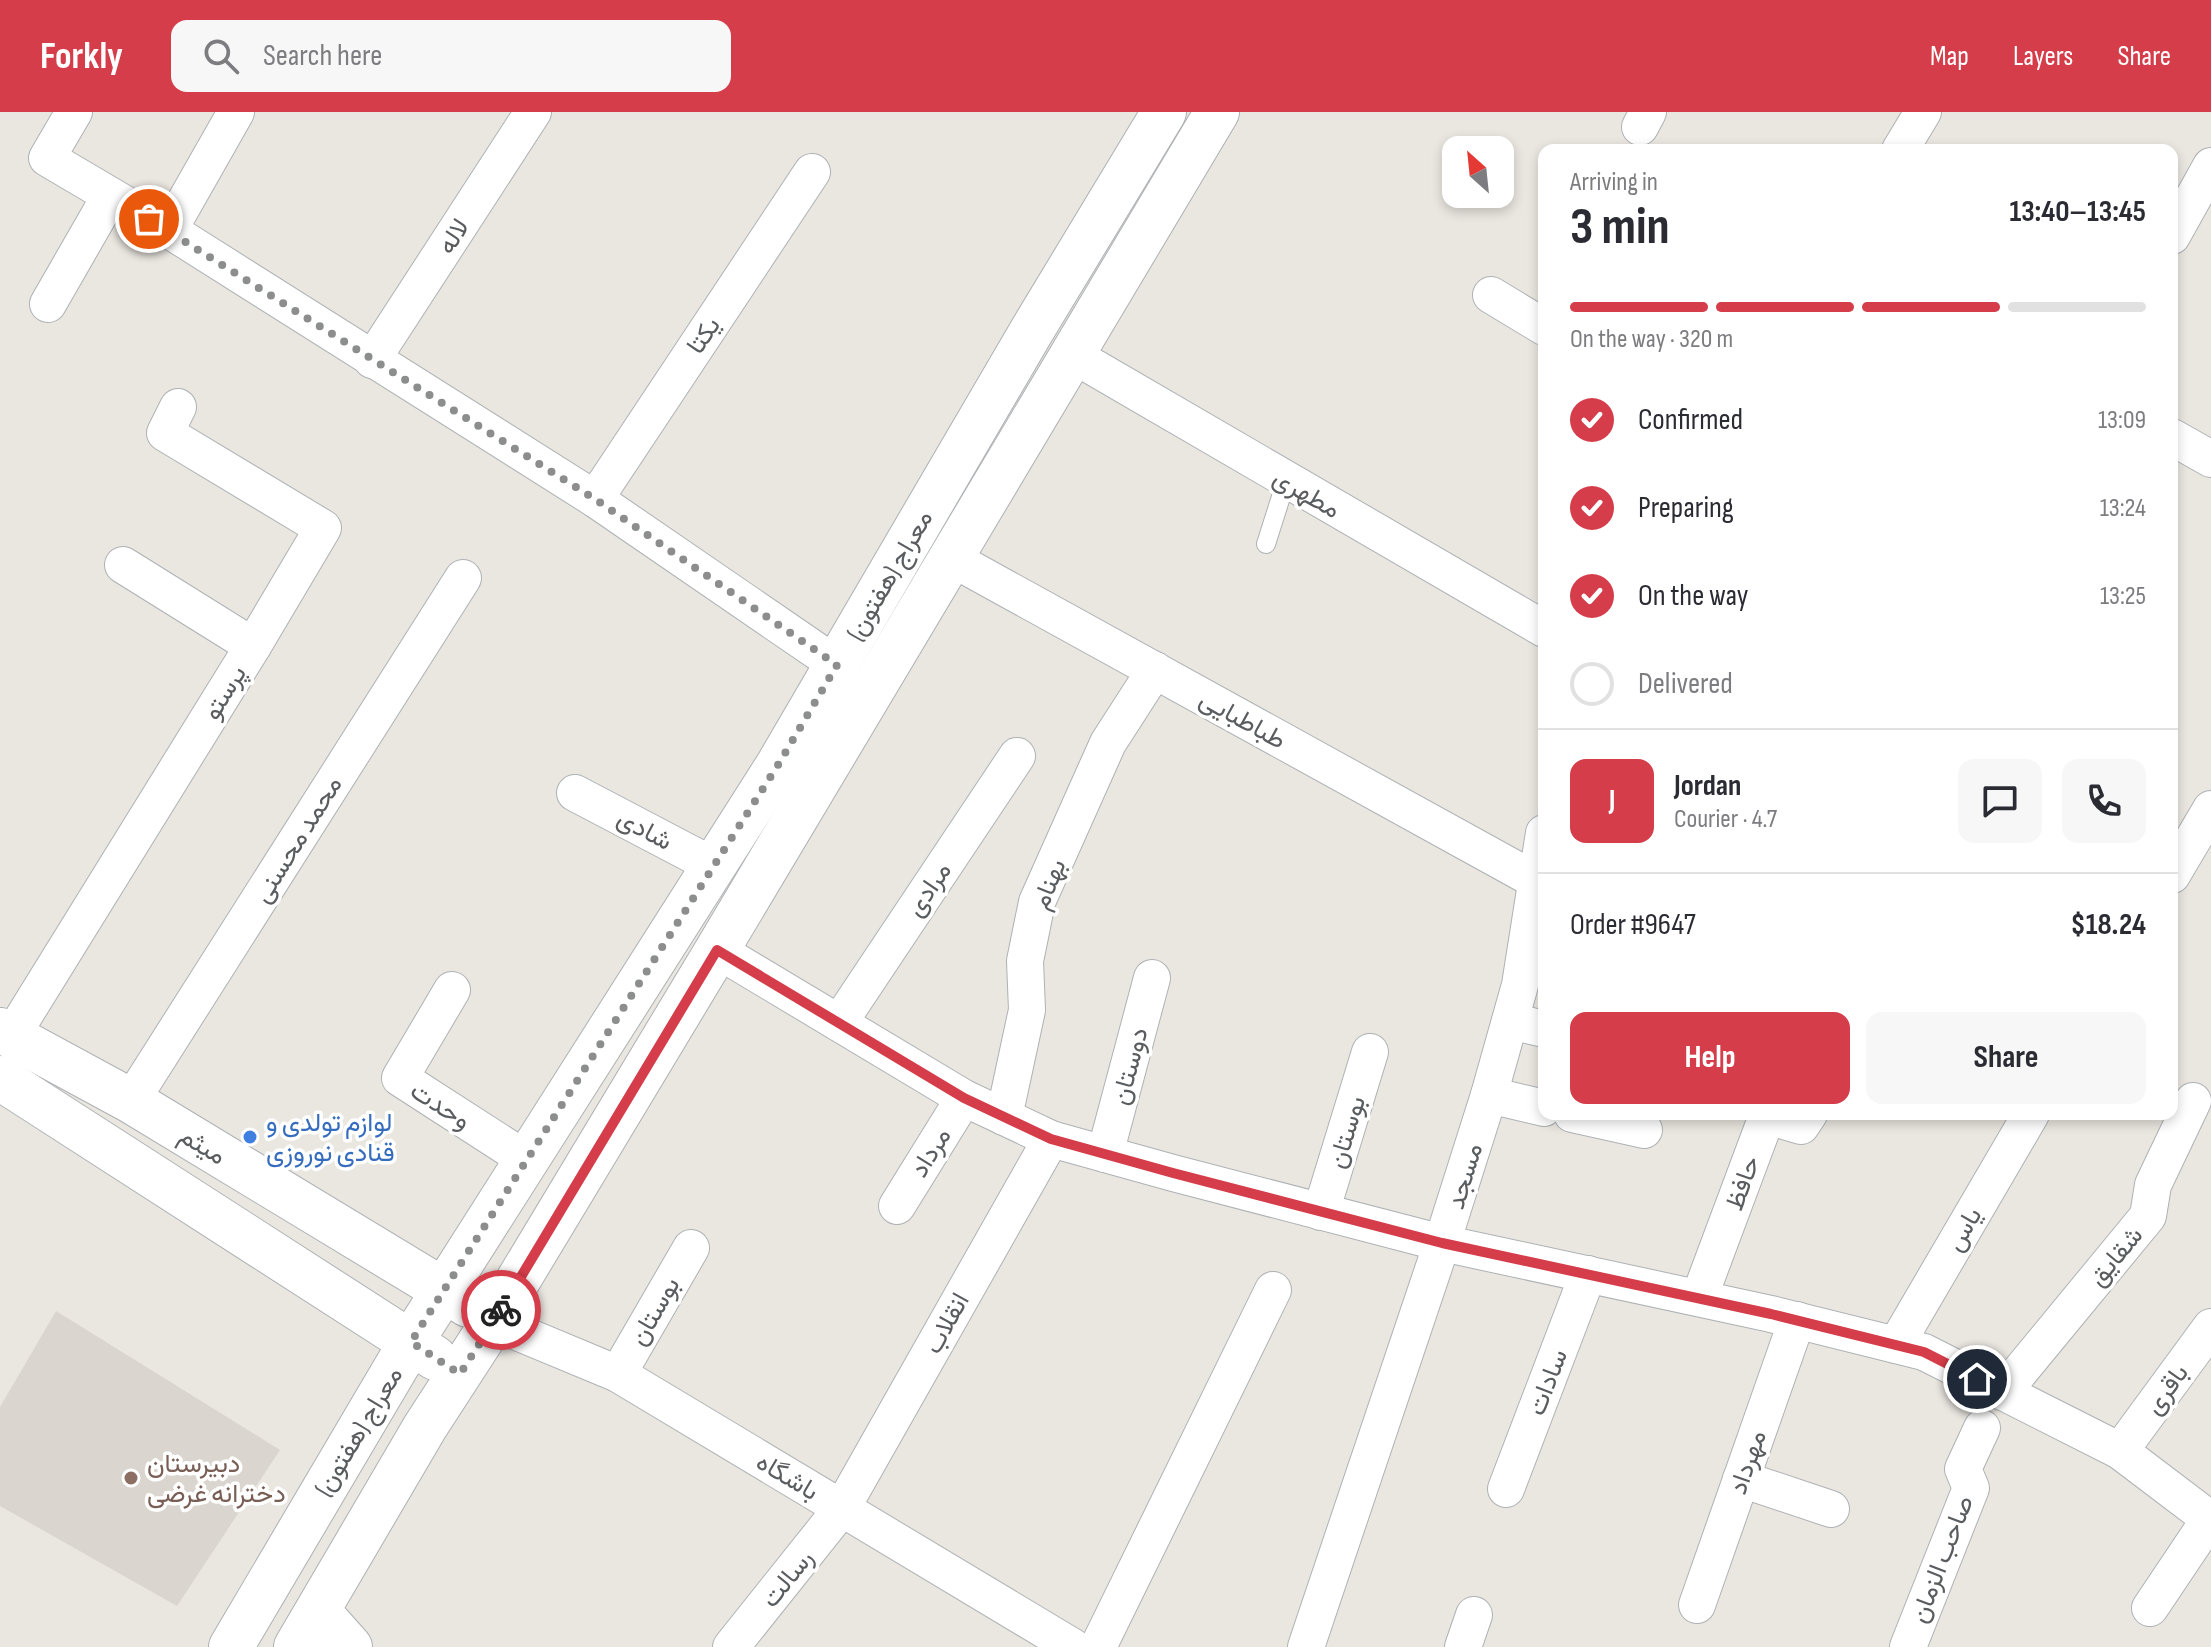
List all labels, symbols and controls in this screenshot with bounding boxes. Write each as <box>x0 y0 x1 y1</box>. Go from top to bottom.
search box <box>171 20 731 92</box>
text: Forkly <box>40 34 123 79</box>
icon: search <box>199 34 243 78</box>
text: Search here <box>263 38 382 74</box>
text: Map <box>1930 40 1969 73</box>
text: Layers <box>2013 40 2073 73</box>
text: Share <box>2117 40 2171 73</box>
north arrow <box>1442 136 1514 208</box>
map controls <box>1442 136 1514 208</box>
text: Arriving in <box>1570 167 1658 198</box>
pin <box>115 185 183 253</box>
text: 13:40–13:45 <box>2009 194 2146 230</box>
text: 3 min <box>1570 196 1670 259</box>
icon: bag <box>127 197 171 241</box>
street label: لاله <box>432 213 477 260</box>
street label: یکتا <box>681 311 728 360</box>
text: On the way · 320 m <box>1570 324 1733 355</box>
icon: check <box>1570 398 1614 442</box>
text: Confirmed <box>1638 402 1743 438</box>
text: 13:09 <box>2098 405 2146 436</box>
street label: مطهری <box>1267 463 1346 526</box>
icon: check <box>1570 486 1614 530</box>
text: Preparing <box>1638 490 1734 526</box>
text: 13:24 <box>2100 493 2146 524</box>
street label: معراج (هفتون) <box>841 505 941 647</box>
icon: check <box>1570 574 1614 618</box>
text: On the way <box>1638 578 1748 614</box>
text: 13:25 <box>2100 581 2146 612</box>
street label: پرستو <box>197 660 255 726</box>
text: Delivered <box>1638 666 1733 702</box>
street label: طباطبایی <box>1194 684 1291 757</box>
button: chat <box>1958 759 2042 843</box>
button: phone <box>2062 759 2146 843</box>
text: Jordan <box>1674 768 1741 804</box>
street label: محمد محسنی <box>247 771 349 909</box>
text: J <box>1609 783 1615 819</box>
street label: شادی <box>611 803 677 858</box>
text: Courier · 4.7 <box>1674 804 1777 835</box>
street label: بهنام <box>1025 855 1073 914</box>
street label: مرادی <box>900 857 959 923</box>
text: Order #9647 <box>1570 907 1696 943</box>
text: $18.24 <box>2070 907 2146 943</box>
button: Help <box>1570 1012 1850 1104</box>
button: Share <box>1866 1012 2146 1104</box>
street label: دوستان <box>1105 1024 1156 1108</box>
street label: وحدت <box>404 1075 476 1137</box>
street label: بوستان <box>1322 1092 1373 1172</box>
place label: لوازم تولدی و قنادی نوروزی <box>266 1108 395 1169</box>
street label: میثم <box>173 1120 231 1172</box>
street label: مرداد <box>904 1122 958 1183</box>
marker: لوازم تولدی و قنادی نوروزی <box>241 1128 259 1146</box>
street label: مسجد <box>1441 1140 1490 1213</box>
street label: حافظ <box>1719 1152 1768 1215</box>
street label: یاس <box>1939 1202 1989 1257</box>
street label: شقایق <box>2082 1221 2150 1293</box>
courier <box>461 1270 541 1350</box>
street label: بوستان <box>623 1272 687 1352</box>
icon: bike <box>479 1288 523 1332</box>
street label: انقلاب <box>918 1288 977 1360</box>
street label: سادات <box>1522 1345 1575 1420</box>
pin <box>1943 1345 2011 1413</box>
icon: home <box>1955 1357 1999 1401</box>
street label: باقری <box>2139 1359 2196 1421</box>
street label: معراج (هفتون) <box>309 1362 411 1503</box>
street label: مهرداد <box>1723 1426 1774 1499</box>
street label: باشگاه <box>750 1447 824 1508</box>
place label: دبیرستان دخترانه غرضی <box>147 1449 286 1510</box>
marker: دبیرستان دخترانه غرضی <box>122 1469 140 1487</box>
street label: صاحب الزمان <box>1904 1491 1981 1628</box>
street label: رسالت <box>755 1544 821 1614</box>

